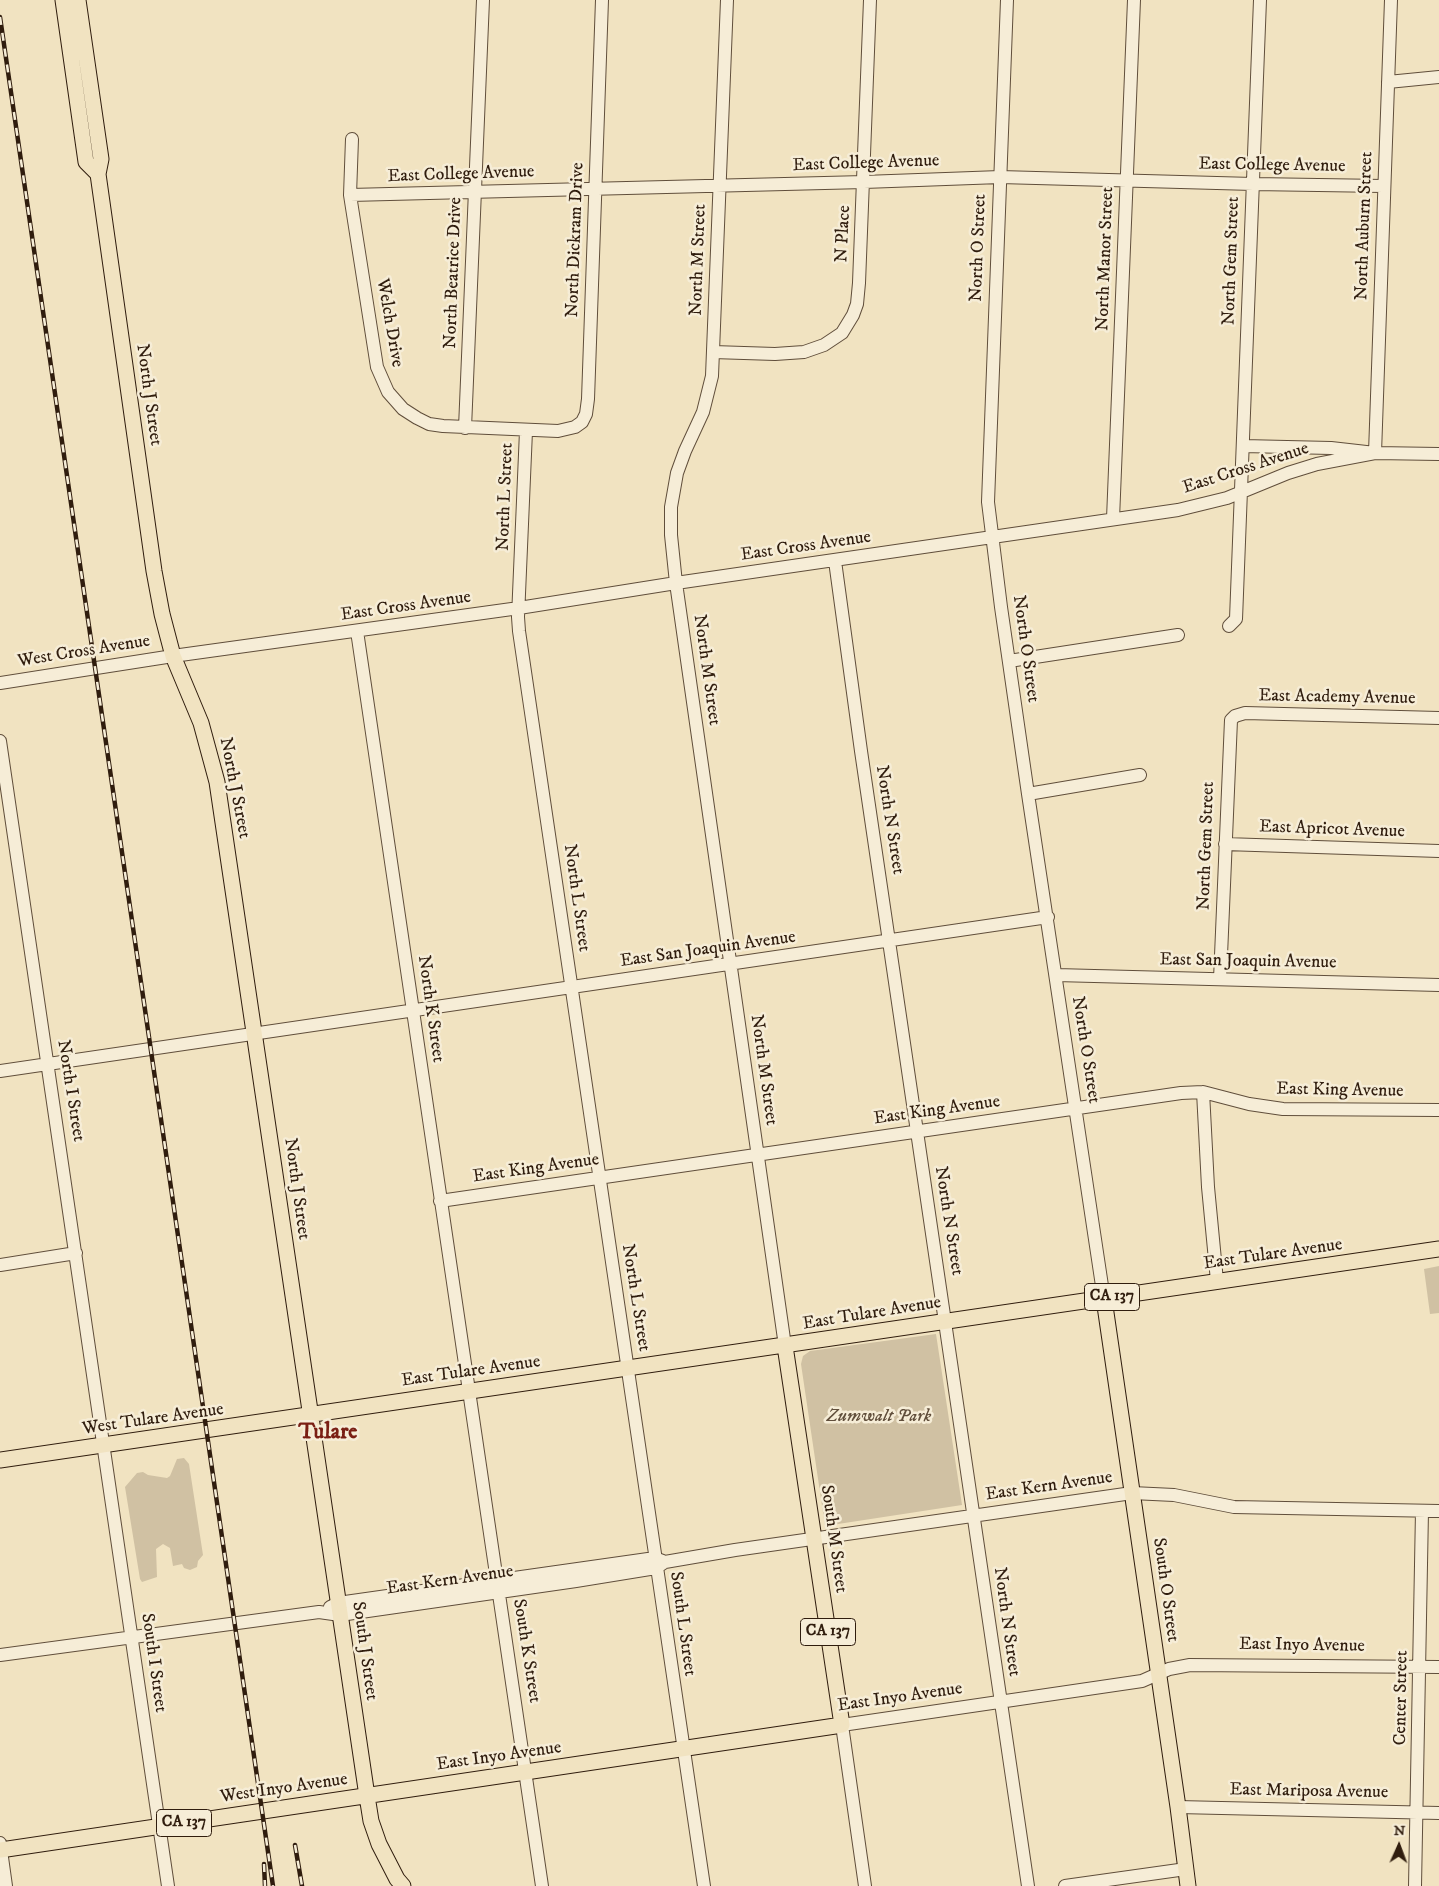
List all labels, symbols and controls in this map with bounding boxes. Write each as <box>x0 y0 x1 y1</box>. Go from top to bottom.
street label: East College Avenue <box>792 151 940 177</box>
street label: North Auburn Street <box>1352 151 1378 301</box>
street label: East College Avenue <box>1198 154 1346 178</box>
street label: East College Avenue <box>387 162 535 188</box>
street label: North Dickram Drive <box>562 162 590 318</box>
street label: North Manor Street <box>1093 187 1119 331</box>
street label: North O Street <box>966 194 992 302</box>
street label: North Gem Street <box>1219 196 1245 326</box>
street label: North Beatrice Drive <box>441 197 467 349</box>
street label: North M Street <box>686 204 712 316</box>
street label: N Place <box>832 205 856 263</box>
street label: Welch Drive <box>371 277 407 369</box>
street label: North J Street <box>130 343 166 447</box>
street label: East Cross Avenue <box>1180 438 1312 500</box>
street label: North L Street <box>493 443 519 551</box>
street label: East Cross Avenue <box>740 527 872 567</box>
street label: East Cross Avenue <box>340 587 472 627</box>
street label: North O Street <box>1007 594 1043 704</box>
street label: North M Street <box>688 613 724 727</box>
street label: West Cross Avenue <box>16 631 152 673</box>
street label: East Academy Avenue <box>1258 686 1416 710</box>
street label: North J Street <box>214 736 254 840</box>
street label: North N Street <box>870 764 908 876</box>
street label: North Gem Street <box>1194 781 1220 911</box>
street label: East Apricot Avenue <box>1259 817 1405 843</box>
street label: North L Street <box>558 843 594 953</box>
street label: East San Joaquin Avenue <box>619 927 797 973</box>
street label: East San Joaquin Avenue <box>1159 950 1337 974</box>
street label: North K Street <box>412 954 448 1064</box>
street label: North O Street <box>1066 995 1104 1105</box>
street label: North M Street <box>745 1013 781 1127</box>
street label: North I Street <box>51 1039 89 1143</box>
street label: East King Avenue <box>1276 1079 1404 1103</box>
street label: East King Avenue <box>872 1091 1002 1131</box>
street label: North J Street <box>278 1137 314 1241</box>
street label: East King Avenue <box>471 1149 601 1189</box>
street label: North N Street <box>929 1165 967 1277</box>
street label: East Tulare Avenue <box>1202 1235 1344 1275</box>
street label: North L Street <box>616 1243 654 1353</box>
road number: CA 137 <box>1084 1284 1140 1310</box>
street label: East Tulare Avenue <box>801 1292 943 1336</box>
street label: East Tulare Avenue <box>400 1352 542 1392</box>
street label: West Tulare Avenue <box>81 1399 225 1441</box>
park label: Zumwalt Park <box>827 1406 931 1428</box>
district label: Tulare <box>299 1420 357 1446</box>
street label: East Kern Avenue <box>984 1467 1114 1507</box>
street label: South M Street <box>815 1484 851 1594</box>
street label: South O Street <box>1147 1536 1183 1644</box>
street label: East Kern Avenue <box>385 1561 515 1601</box>
street label: North N Street <box>988 1566 1024 1678</box>
street label: South L Street <box>664 1570 700 1678</box>
street label: South K Street <box>507 1597 545 1705</box>
street label: South J Street <box>346 1600 382 1702</box>
street label: South I Street <box>135 1612 171 1714</box>
road number: CA 137 <box>800 1618 856 1645</box>
street label: East Inyo Avenue <box>1239 1634 1365 1658</box>
street label: Center Street <box>1390 1650 1414 1746</box>
street label: East Inyo Avenue <box>836 1679 964 1717</box>
street label: East Inyo Avenue <box>435 1738 563 1776</box>
street label: West Inyo Avenue <box>219 1769 349 1809</box>
street label: East Mariposa Avenue <box>1229 1780 1389 1804</box>
road number: CA 137 <box>156 1810 212 1836</box>
north arrow <box>1374 1821 1424 1871</box>
text: N <box>1393 1822 1406 1840</box>

